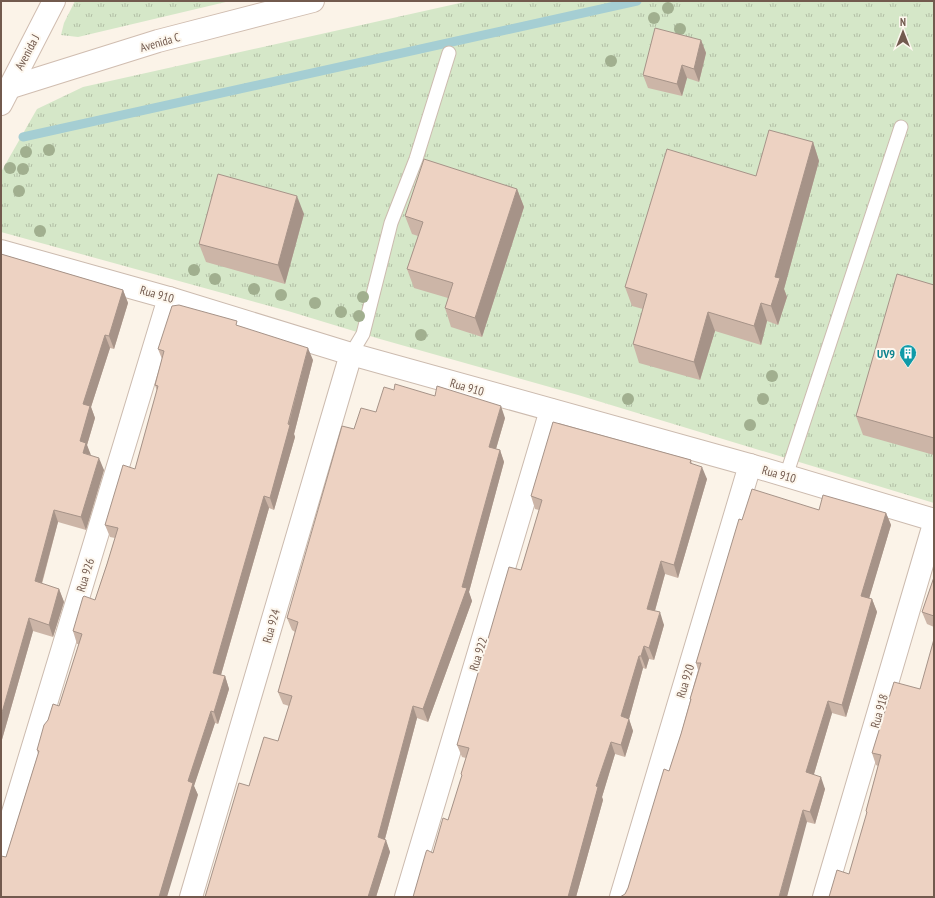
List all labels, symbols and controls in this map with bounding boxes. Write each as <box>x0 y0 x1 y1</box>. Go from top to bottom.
north arrow <box>883 12 923 52</box>
text: N <box>900 15 906 29</box>
street label: Avenida C <box>138 29 182 55</box>
street label: Avenida J <box>11 32 43 72</box>
street label: Rua 910 <box>138 282 176 306</box>
building icon: UV9 <box>898 343 918 368</box>
place label: UV9 <box>877 346 895 361</box>
street label: Rua 910 <box>448 375 486 399</box>
street label: Rua 910 <box>760 462 798 486</box>
street label: Rua 926 <box>73 556 97 594</box>
street label: Rua 924 <box>259 607 283 645</box>
street label: Rua 922 <box>466 635 490 673</box>
street label: Rua 920 <box>673 662 697 700</box>
street label: Rua 918 <box>867 692 891 730</box>

